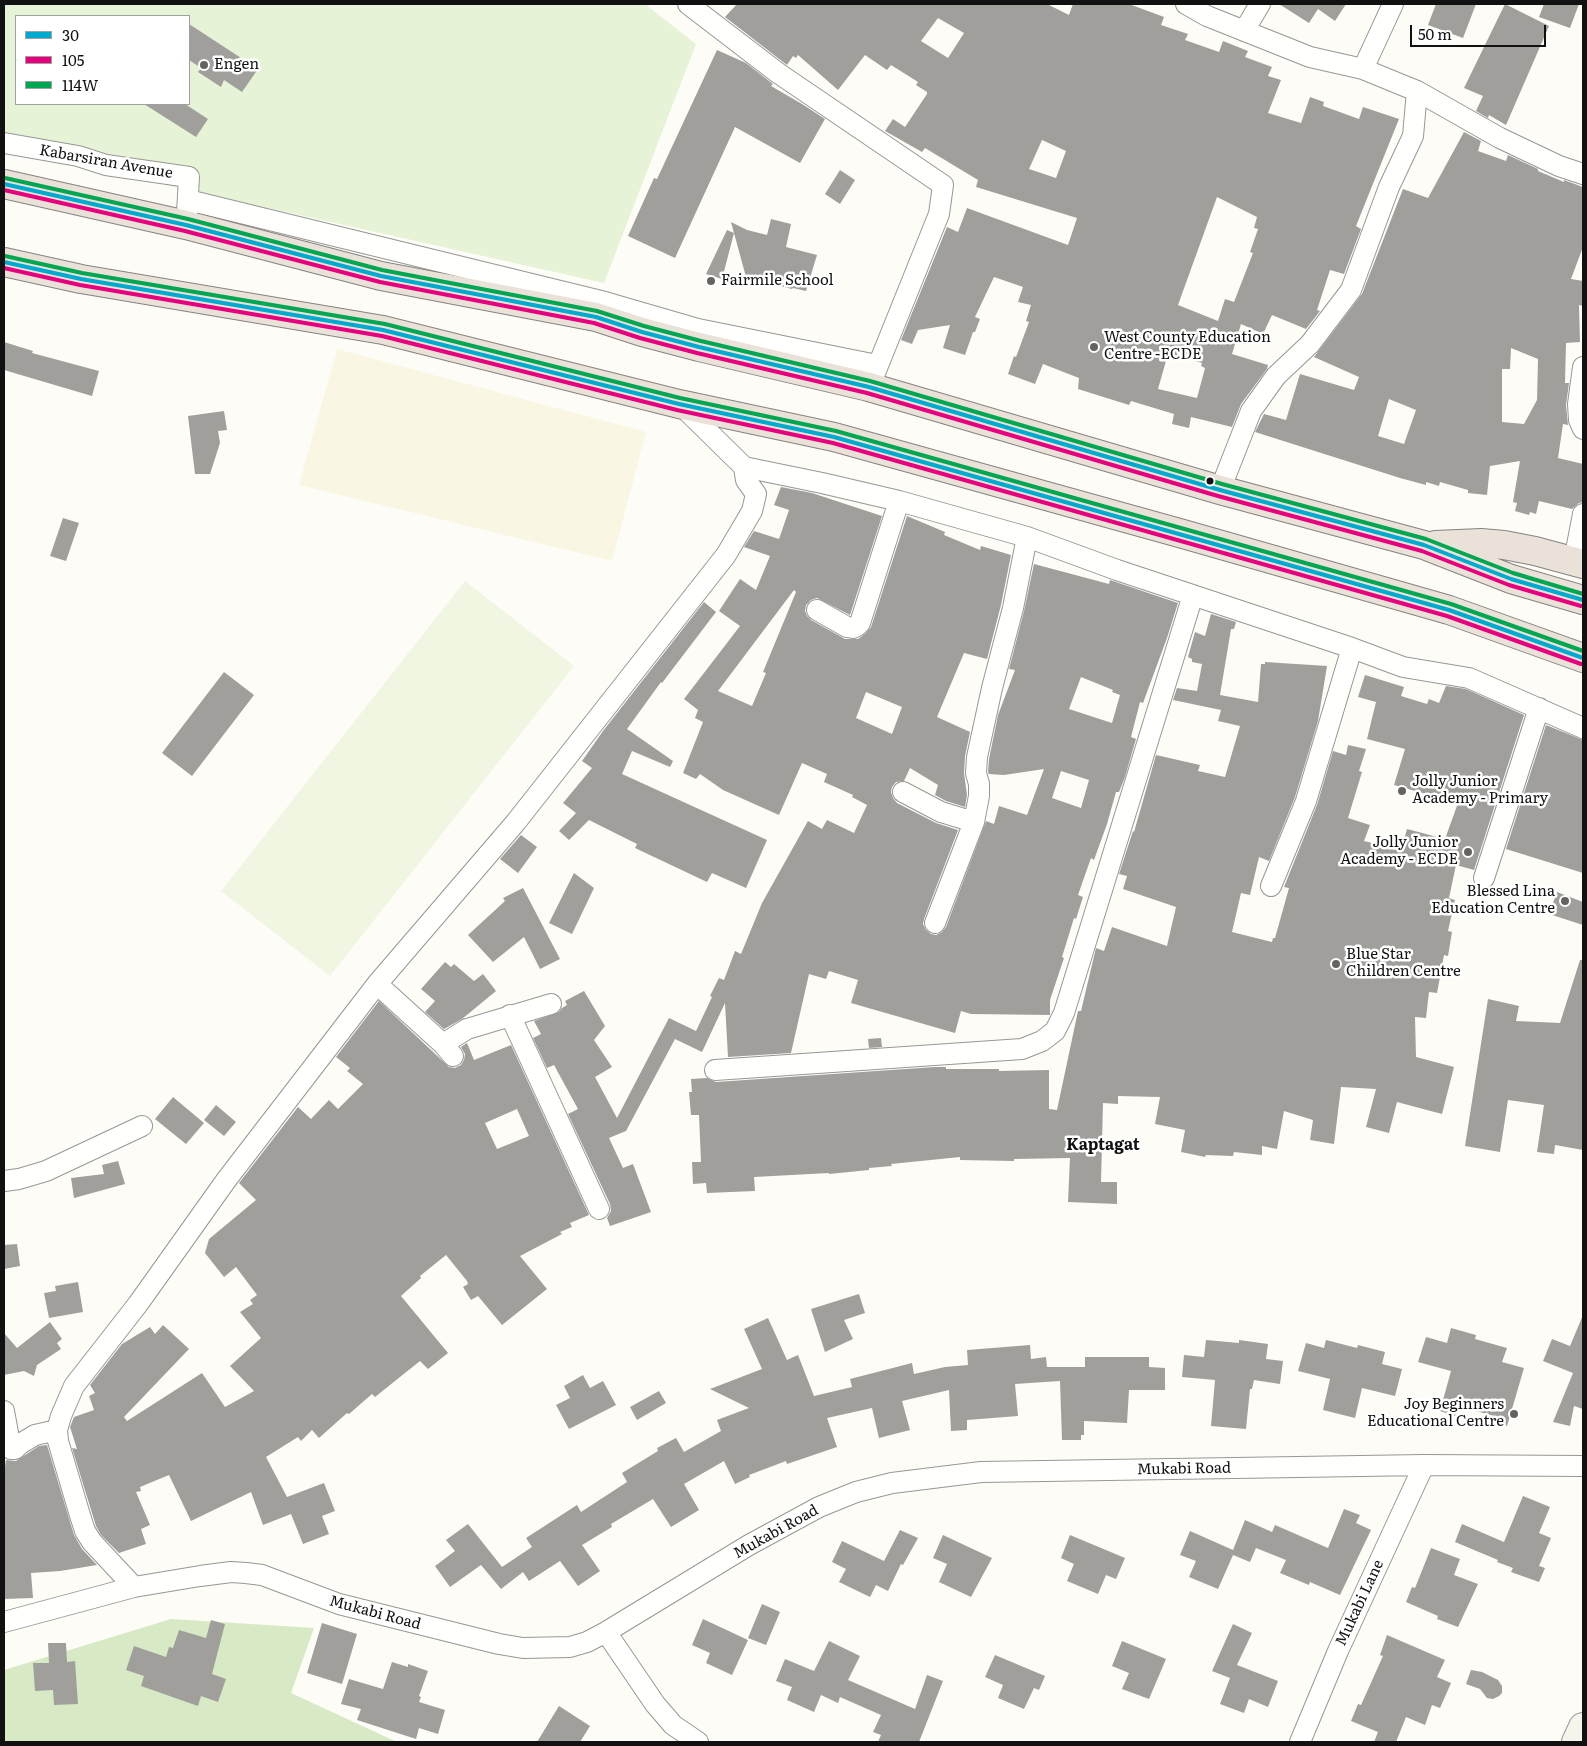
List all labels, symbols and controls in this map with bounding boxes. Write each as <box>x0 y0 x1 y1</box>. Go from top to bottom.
legend <box>15 15 190 105</box>
scale bar <box>1412 15 1548 47</box>
text: 50 m <box>1418 22 1452 45</box>
text: 30 <box>62 23 79 46</box>
text: 105 <box>62 48 84 71</box>
place label: Engen <box>214 56 259 74</box>
marker: Engen <box>198 59 210 71</box>
text: 114W <box>62 73 98 96</box>
street label: Kabarsiran Avenue <box>38 141 174 183</box>
place label: Fairmile School <box>721 272 834 290</box>
marker: Fairmile School <box>705 275 717 287</box>
place label: West County Education Centre -ECDE <box>1104 329 1271 364</box>
marker: West County Education Centre -ECDE <box>1088 341 1100 353</box>
unlabelled marker <box>1205 476 1215 486</box>
place label: Jolly Junior Academy - Primary <box>1412 773 1548 808</box>
marker: Jolly Junior Academy - Primary <box>1396 785 1408 797</box>
place label: Jolly Junior Academy - ECDE <box>1340 834 1458 869</box>
marker: Jolly Junior Academy - ECDE <box>1462 846 1474 858</box>
place label: Blessed Lina Education Centre <box>1431 883 1555 918</box>
marker: Blessed Lina Education Centre <box>1559 895 1571 907</box>
place label: Blue Star Children Centre <box>1346 946 1461 981</box>
marker: Blue Star Children Centre <box>1330 958 1342 970</box>
district label: Kaptagat <box>1066 1135 1140 1155</box>
place label: Joy Beginners Educational Centre <box>1367 1396 1504 1431</box>
marker: Joy Beginners Educational Centre <box>1508 1408 1520 1420</box>
street label: Mukabi Road <box>1137 1459 1231 1479</box>
street label: Mukabi Road <box>731 1501 821 1563</box>
street label: Mukabi Lane <box>1332 1557 1388 1649</box>
street label: Mukabi Road <box>327 1592 423 1634</box>

